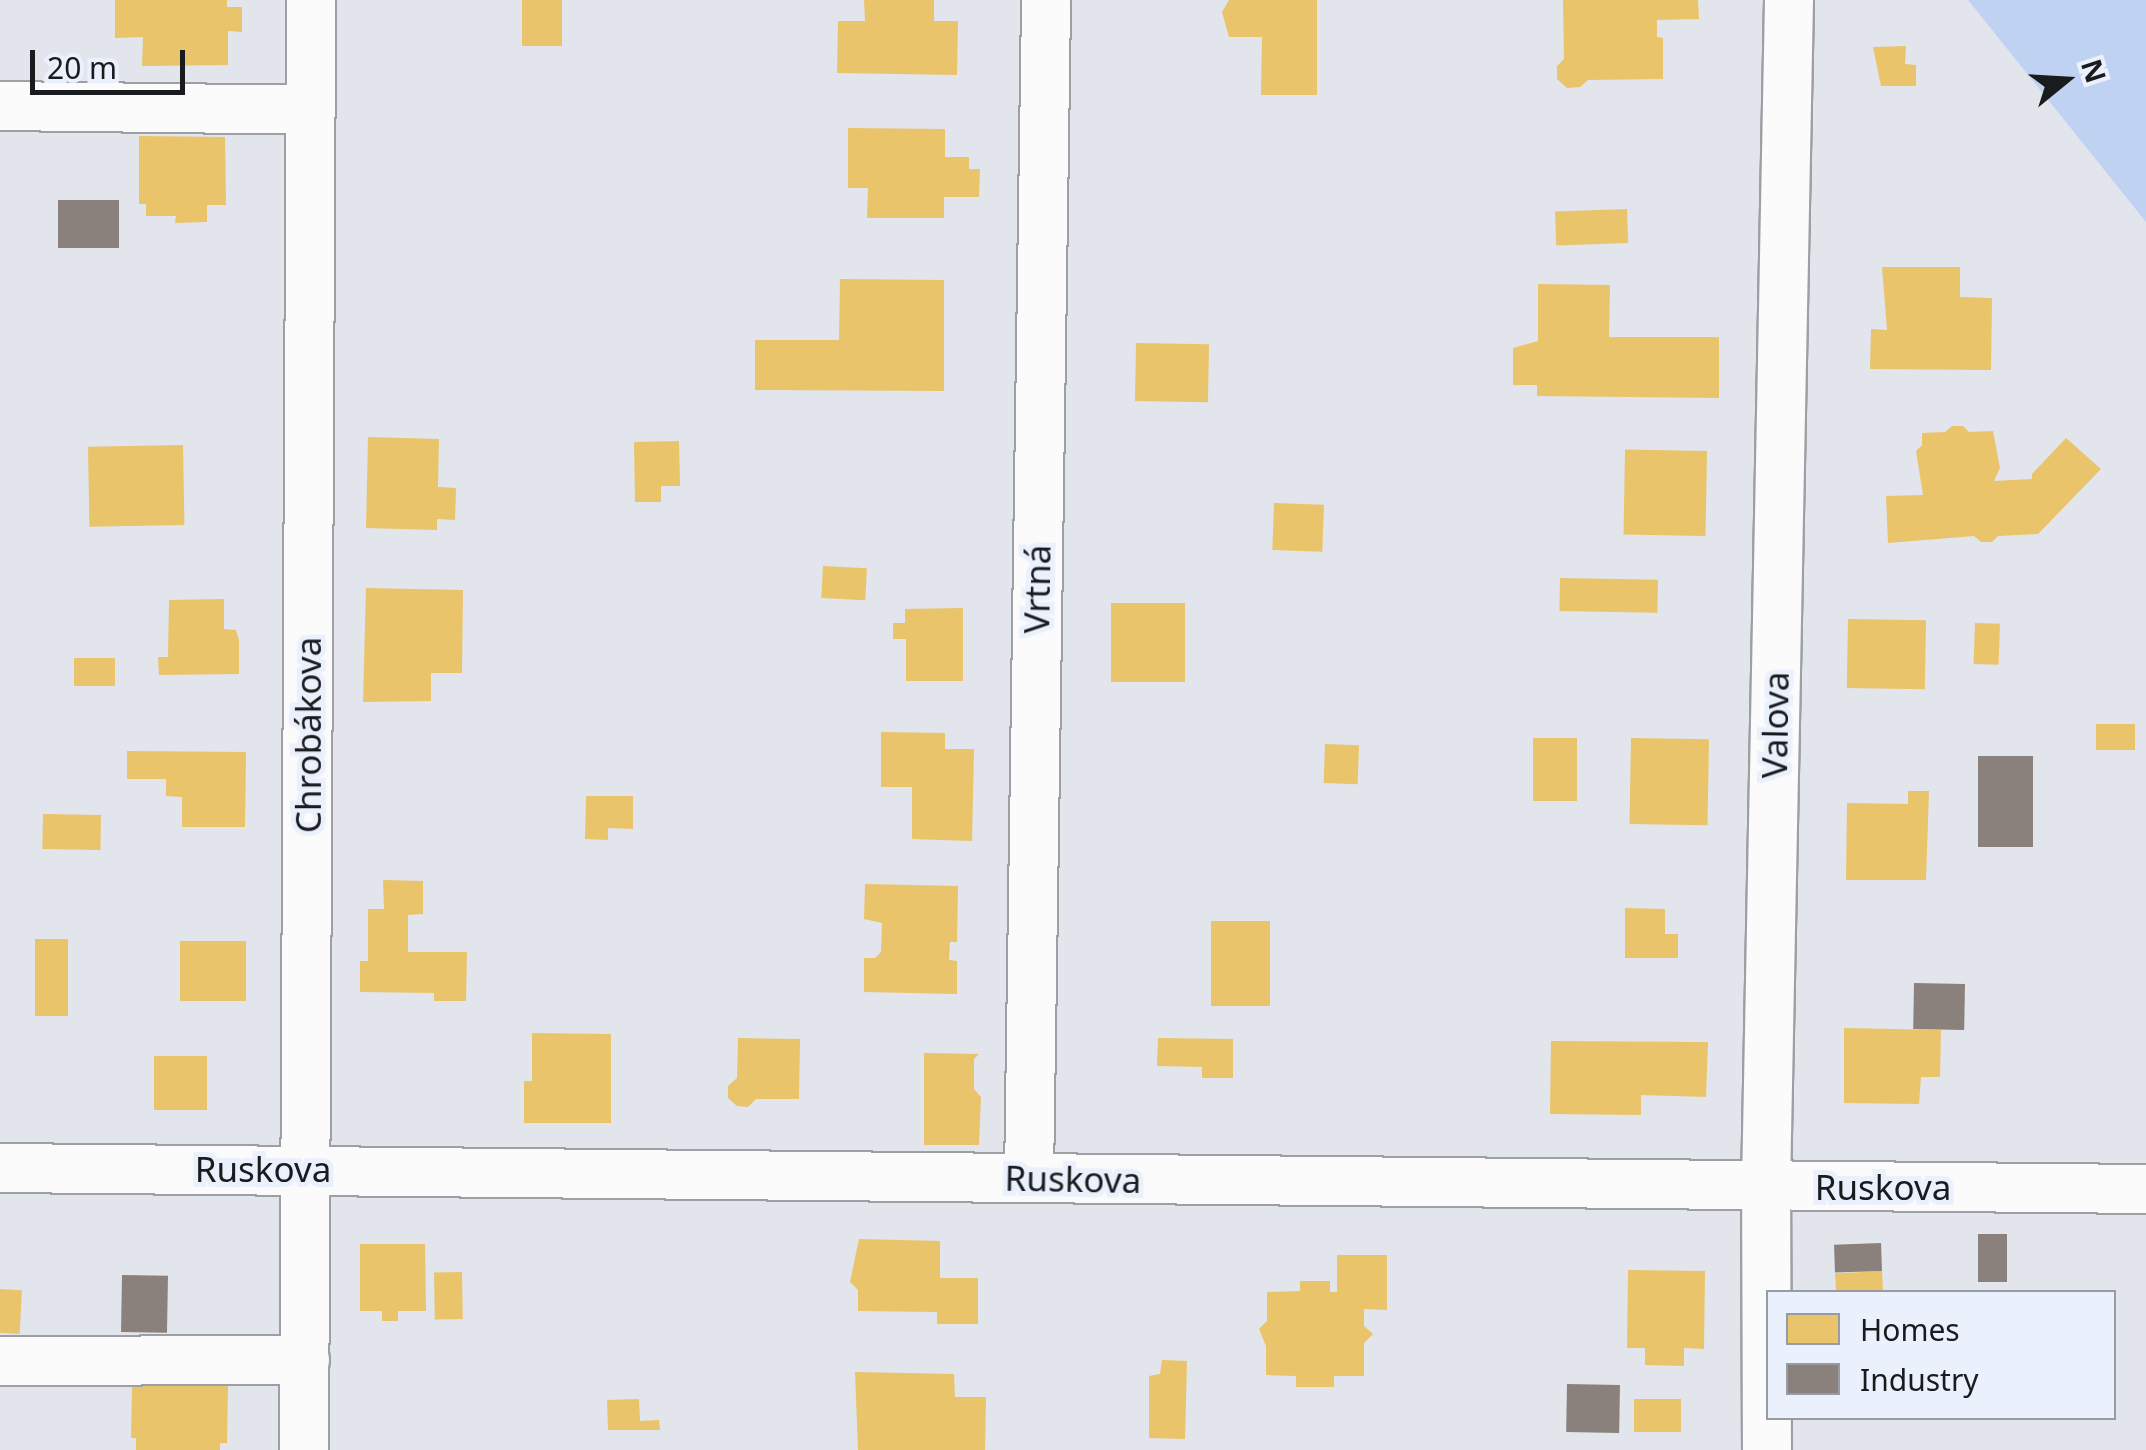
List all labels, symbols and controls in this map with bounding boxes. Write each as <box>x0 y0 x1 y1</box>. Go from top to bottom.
scale bar <box>35 30 190 92</box>
north arrow <box>2016 30 2116 130</box>
text: 20 m <box>47 47 117 88</box>
text: N <box>2073 54 2116 87</box>
street label: Vrtná <box>1015 544 1059 634</box>
street label: Chrobákova <box>287 637 329 833</box>
street label: Valova <box>1753 671 1797 779</box>
street label: Ruskova <box>195 1148 331 1190</box>
street label: Ruskova <box>1004 1157 1142 1201</box>
street label: Ruskova <box>1815 1166 1951 1208</box>
legend <box>1766 1290 2116 1420</box>
text: Homes <box>1860 1309 1960 1350</box>
text: Industry <box>1860 1359 1979 1400</box>

